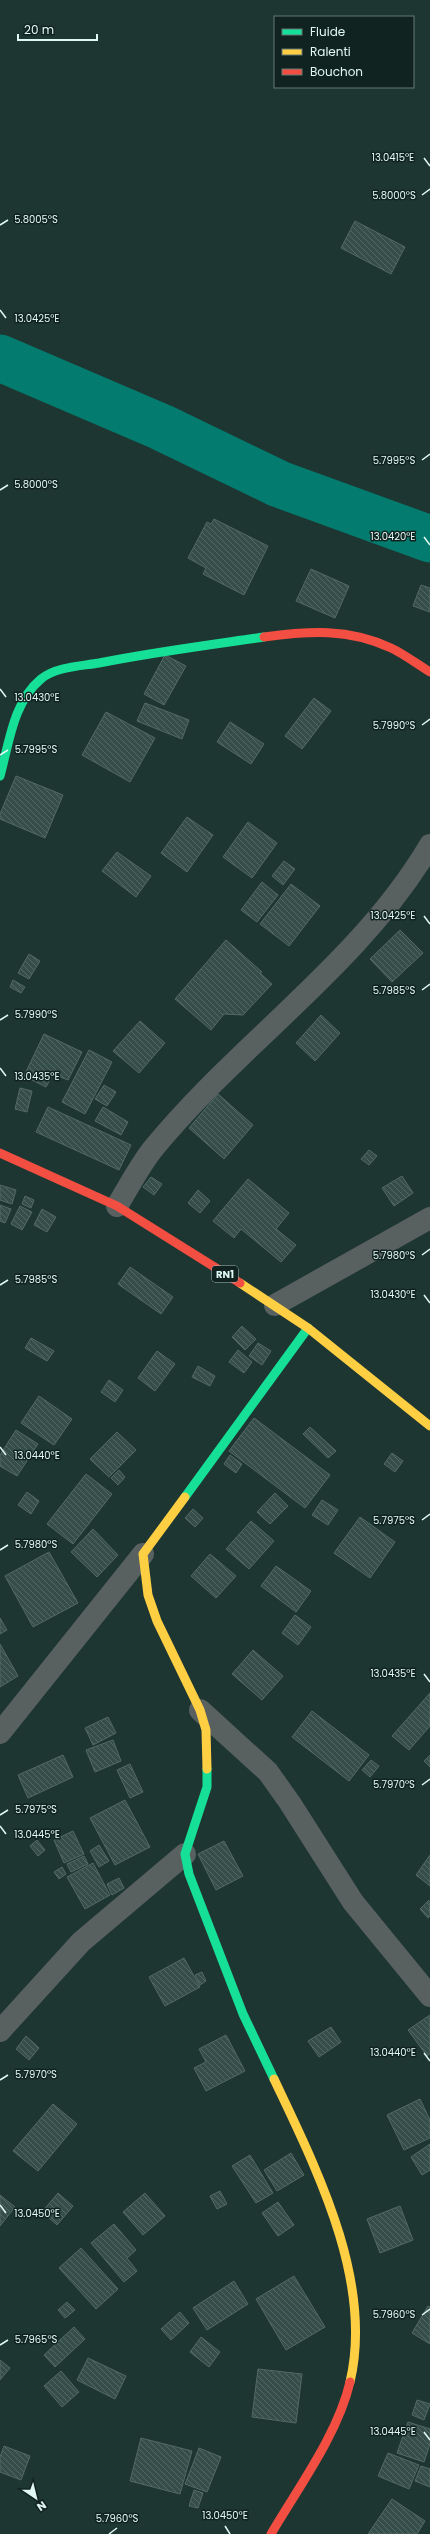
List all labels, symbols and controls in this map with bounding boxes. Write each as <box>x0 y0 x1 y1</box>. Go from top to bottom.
scale bar <box>18 16 97 42</box>
legend <box>274 16 414 88</box>
text: 20 m <box>24 21 54 38</box>
text: Fluide <box>310 23 345 40</box>
text: Ralenti <box>310 43 351 60</box>
text: Bouchon <box>310 63 363 80</box>
text: 13.0415°E <box>372 150 414 165</box>
text: 5.8000°S <box>372 188 416 203</box>
text: 5.8005°S <box>14 212 58 227</box>
text: 13.0425°E <box>14 311 60 326</box>
text: 5.7995°S <box>373 453 415 468</box>
text: 5.8000°S <box>14 477 58 492</box>
text: 13.0420°E <box>370 529 416 544</box>
text: 13.0430°E <box>14 690 60 705</box>
text: 5.7990°S <box>373 718 415 733</box>
text: 5.7995°S <box>15 742 57 757</box>
text: 13.0425°E <box>370 908 416 923</box>
text: 5.7985°S <box>373 983 415 998</box>
text: 5.7990°S <box>15 1007 57 1022</box>
text: 13.0435°E <box>14 1069 60 1084</box>
text: 5.7980°S <box>373 1248 415 1263</box>
road number: RN1 <box>212 1266 238 1282</box>
text: 5.7985°S <box>15 1272 57 1287</box>
text: 13.0430°E <box>370 1287 416 1302</box>
text: 13.0440°E <box>14 1448 60 1463</box>
text: 5.7975°S <box>373 1513 415 1528</box>
text: 5.7980°S <box>15 1537 57 1552</box>
text: 13.0435°E <box>370 1666 416 1681</box>
text: 5.7970°S <box>373 1777 415 1792</box>
text: 5.7975°S <box>15 1802 57 1817</box>
text: 13.0445°E <box>14 1827 60 1842</box>
text: 13.0440°E <box>370 2045 416 2060</box>
text: 5.7970°S <box>15 2067 57 2082</box>
text: 13.0450°E <box>14 2206 60 2221</box>
text: 5.7960°S <box>373 2307 415 2322</box>
text: 5.7965°S <box>15 2332 57 2347</box>
text: 13.0445°E <box>370 2424 416 2439</box>
north arrow <box>16 2478 56 2518</box>
text: N <box>34 2497 50 2515</box>
text: 13.0450°E <box>202 2508 248 2523</box>
text: 5.7960°S <box>96 2511 138 2526</box>

